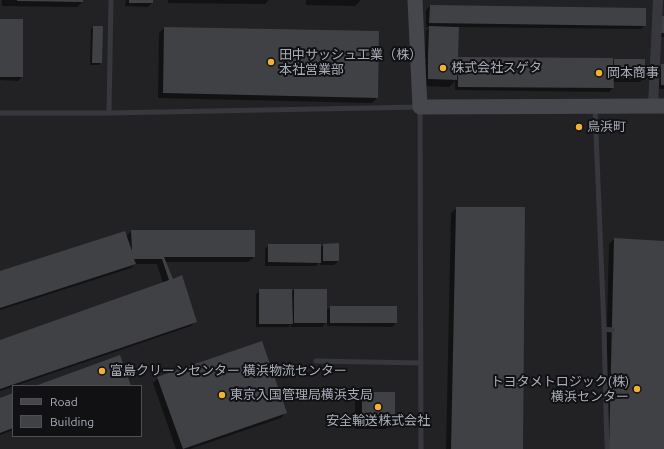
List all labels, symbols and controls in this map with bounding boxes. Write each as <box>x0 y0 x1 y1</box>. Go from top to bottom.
place label: 田中サッシュ工業（株） 本社営業部 <box>279 47 422 78</box>
marker: 田中サッシュ工業（株） 本社営業部 <box>266 57 276 67</box>
place label: 株式会社スゲタ <box>451 60 542 76</box>
marker: 株式会社スゲタ <box>438 63 448 73</box>
place label: 岡本商事 <box>607 65 659 81</box>
marker: 岡本商事 <box>594 68 604 78</box>
place label: 鳥浜町 <box>587 119 626 135</box>
marker: 鳥浜町 <box>574 122 584 132</box>
place label: 富島クリーンセンター 横浜物流センター <box>110 363 347 379</box>
marker: 富島クリーンセンター 横浜物流センター <box>97 366 107 376</box>
place label: トヨタメトロジック(株) 横浜センター <box>491 374 629 405</box>
marker: トヨタメトロジック(株) 横浜センター <box>632 384 642 394</box>
legend <box>12 385 142 437</box>
place label: 東京入国管理局横浜支局 <box>230 387 373 403</box>
marker: 東京入国管理局横浜支局 <box>217 390 227 400</box>
text: Road <box>50 395 78 408</box>
marker: 安全輸送株式会社 <box>373 402 383 412</box>
place label: 安全輸送株式会社 <box>326 413 430 429</box>
text: Building <box>50 415 94 428</box>

